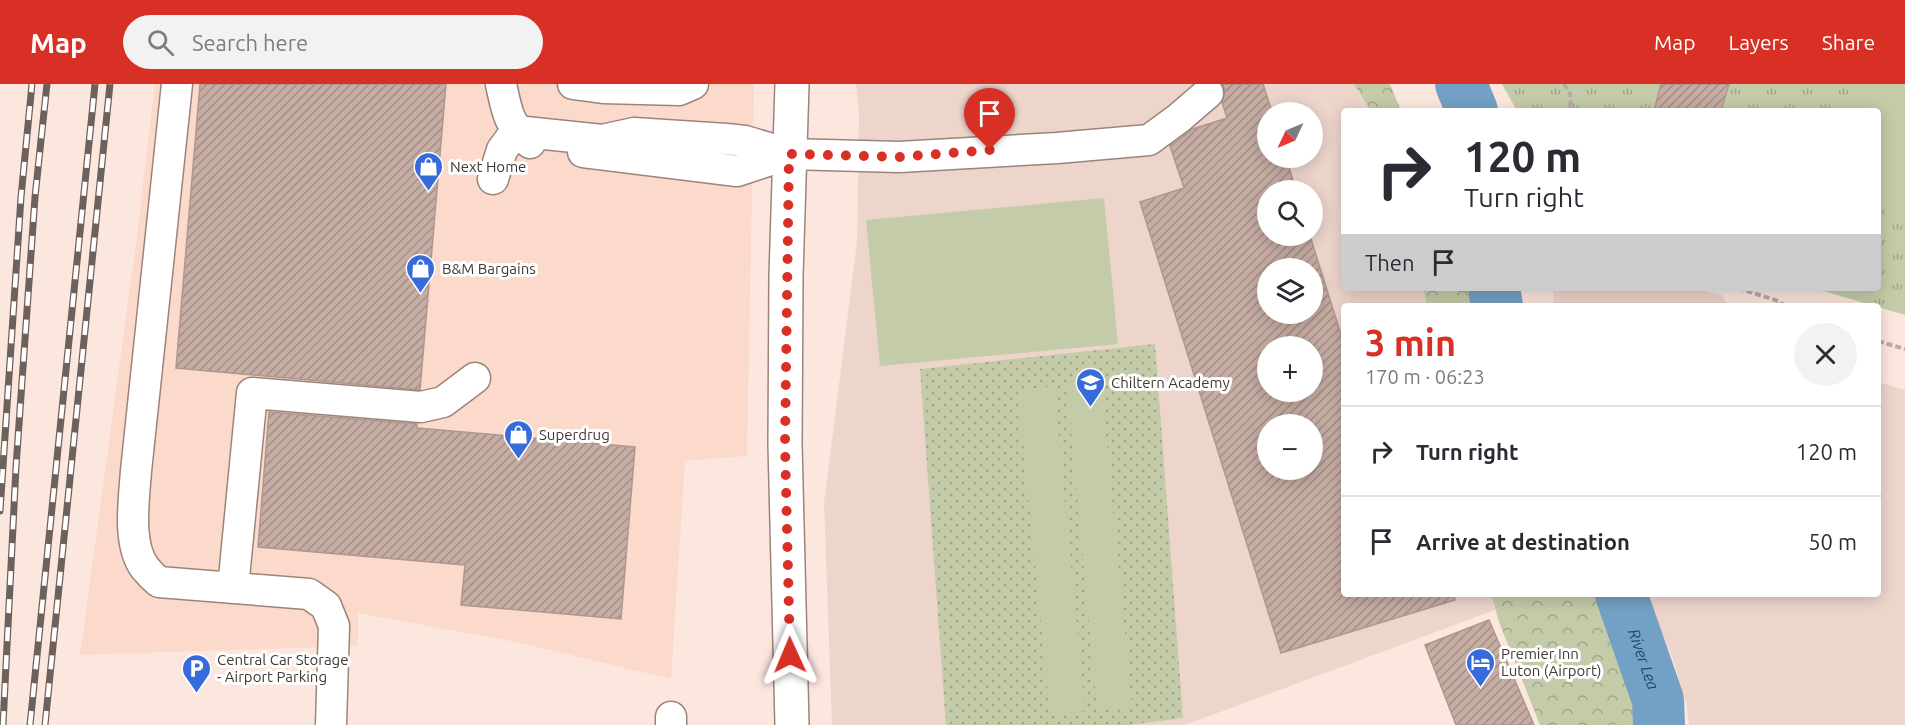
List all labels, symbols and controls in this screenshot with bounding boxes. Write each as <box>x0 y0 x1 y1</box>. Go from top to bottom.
search box <box>123 15 543 69</box>
icon: search <box>144 26 177 59</box>
text: Map <box>30 27 87 58</box>
text: Search here <box>192 30 308 55</box>
text: Map <box>1654 30 1695 54</box>
text: Layers <box>1728 30 1789 54</box>
text: Share <box>1822 30 1875 54</box>
pin <box>964 88 1015 150</box>
icon: arrive <box>973 97 1006 130</box>
north arrow <box>1257 102 1323 168</box>
map controls <box>1257 102 1323 480</box>
icon: right <box>1365 132 1443 210</box>
text: 120 m <box>1464 133 1581 180</box>
shop icon: Next Home <box>413 150 445 192</box>
place label: Next Home <box>450 158 526 175</box>
button: search <box>1257 180 1323 246</box>
text: Turn right <box>1464 182 1584 212</box>
icon: arrive <box>1427 246 1460 279</box>
text: Then <box>1365 250 1415 275</box>
shop icon: B&M Bargains <box>405 252 437 294</box>
button: layers <box>1257 258 1323 324</box>
place label: B&M Bargains <box>442 260 536 277</box>
text: 3 min <box>1365 322 1456 363</box>
button: close <box>1794 323 1857 386</box>
button: + <box>1257 336 1323 402</box>
text: 170 m · 06:23 <box>1365 365 1485 388</box>
school or university icon: Chiltern Academy <box>1074 366 1106 408</box>
place label: Chiltern Academy <box>1111 374 1230 391</box>
button: − <box>1257 414 1323 480</box>
shop icon: Superdrug <box>502 418 534 460</box>
place label: Superdrug <box>539 426 610 443</box>
icon: right <box>1365 435 1398 468</box>
text: Turn right <box>1416 439 1518 464</box>
text: 120 m <box>1796 439 1857 464</box>
icon: arrive <box>1365 525 1398 558</box>
text: Arrive at destination <box>1416 529 1630 554</box>
text: 50 m <box>1808 529 1857 554</box>
position arrow <box>758 623 822 687</box>
water label: River Lea <box>1625 626 1663 692</box>
place label: Premier Inn Luton (Airport) <box>1501 645 1602 679</box>
hotel icon: Premier Inn Luton (Airport) <box>1464 646 1496 688</box>
place label: Central Car Storage - Airport Parking <box>217 651 349 685</box>
parking icon: Central Car Storage - Airport Parking <box>180 652 212 694</box>

